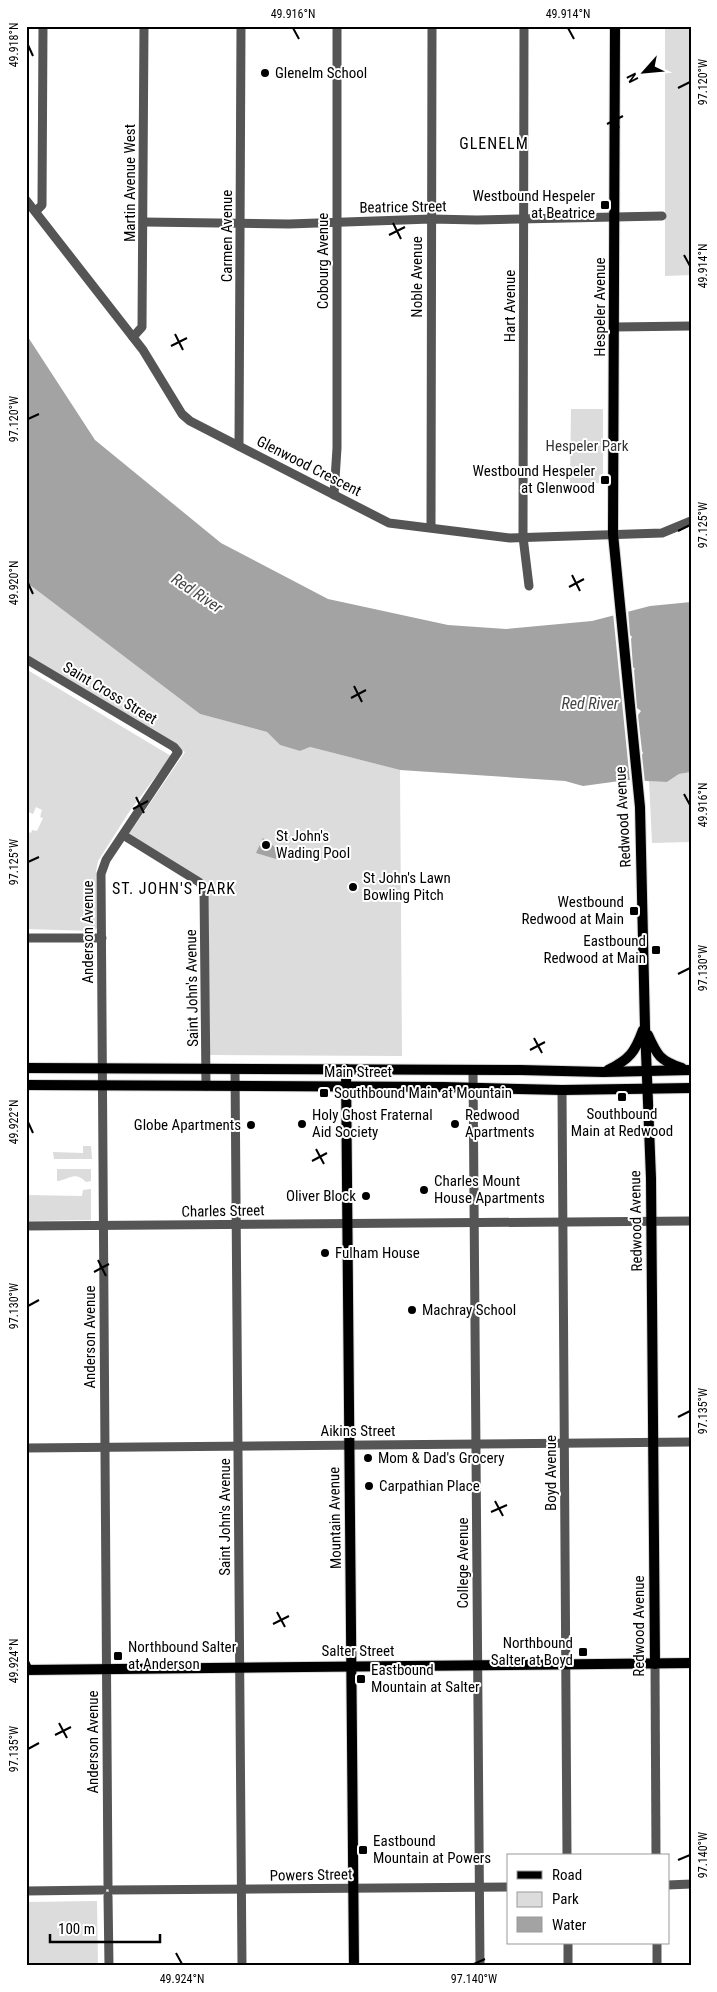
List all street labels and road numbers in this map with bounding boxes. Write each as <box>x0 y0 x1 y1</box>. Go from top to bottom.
street label: Martin Avenue West <box>121 124 139 242</box>
street label: Carmen Avenue <box>218 190 236 282</box>
street label: Beatrice Street <box>359 197 447 217</box>
street label: Cobourg Avenue <box>314 213 332 309</box>
street label: Noble Avenue <box>408 236 426 318</box>
street label: Hespeler Avenue <box>591 257 609 357</box>
street label: Hart Avenue <box>501 270 519 342</box>
street label: Glenwood Crescent <box>254 432 364 500</box>
street label: Saint Cross Street <box>60 658 160 728</box>
street label: Redwood Avenue <box>611 766 635 868</box>
street label: Anderson Avenue <box>79 880 97 984</box>
street label: Saint John's Avenue <box>182 929 202 1047</box>
street label: Main Street <box>324 1063 392 1081</box>
street label: Redwood Avenue <box>626 1170 646 1272</box>
street label: Charles Street <box>181 1201 265 1221</box>
street label: Anderson Avenue <box>81 1285 99 1389</box>
street label: Aikins Street <box>321 1422 396 1440</box>
street label: Boyd Avenue <box>542 1435 560 1511</box>
street label: Saint John's Avenue <box>216 1458 234 1576</box>
street label: Mountain Avenue <box>325 1467 345 1569</box>
street label: College Avenue <box>454 1517 472 1609</box>
street label: Redwood Avenue <box>630 1575 648 1677</box>
street label: Salter Street <box>321 1642 395 1660</box>
street label: Anderson Avenue <box>84 1690 102 1794</box>
street label: Powers Street <box>270 1865 352 1885</box>

